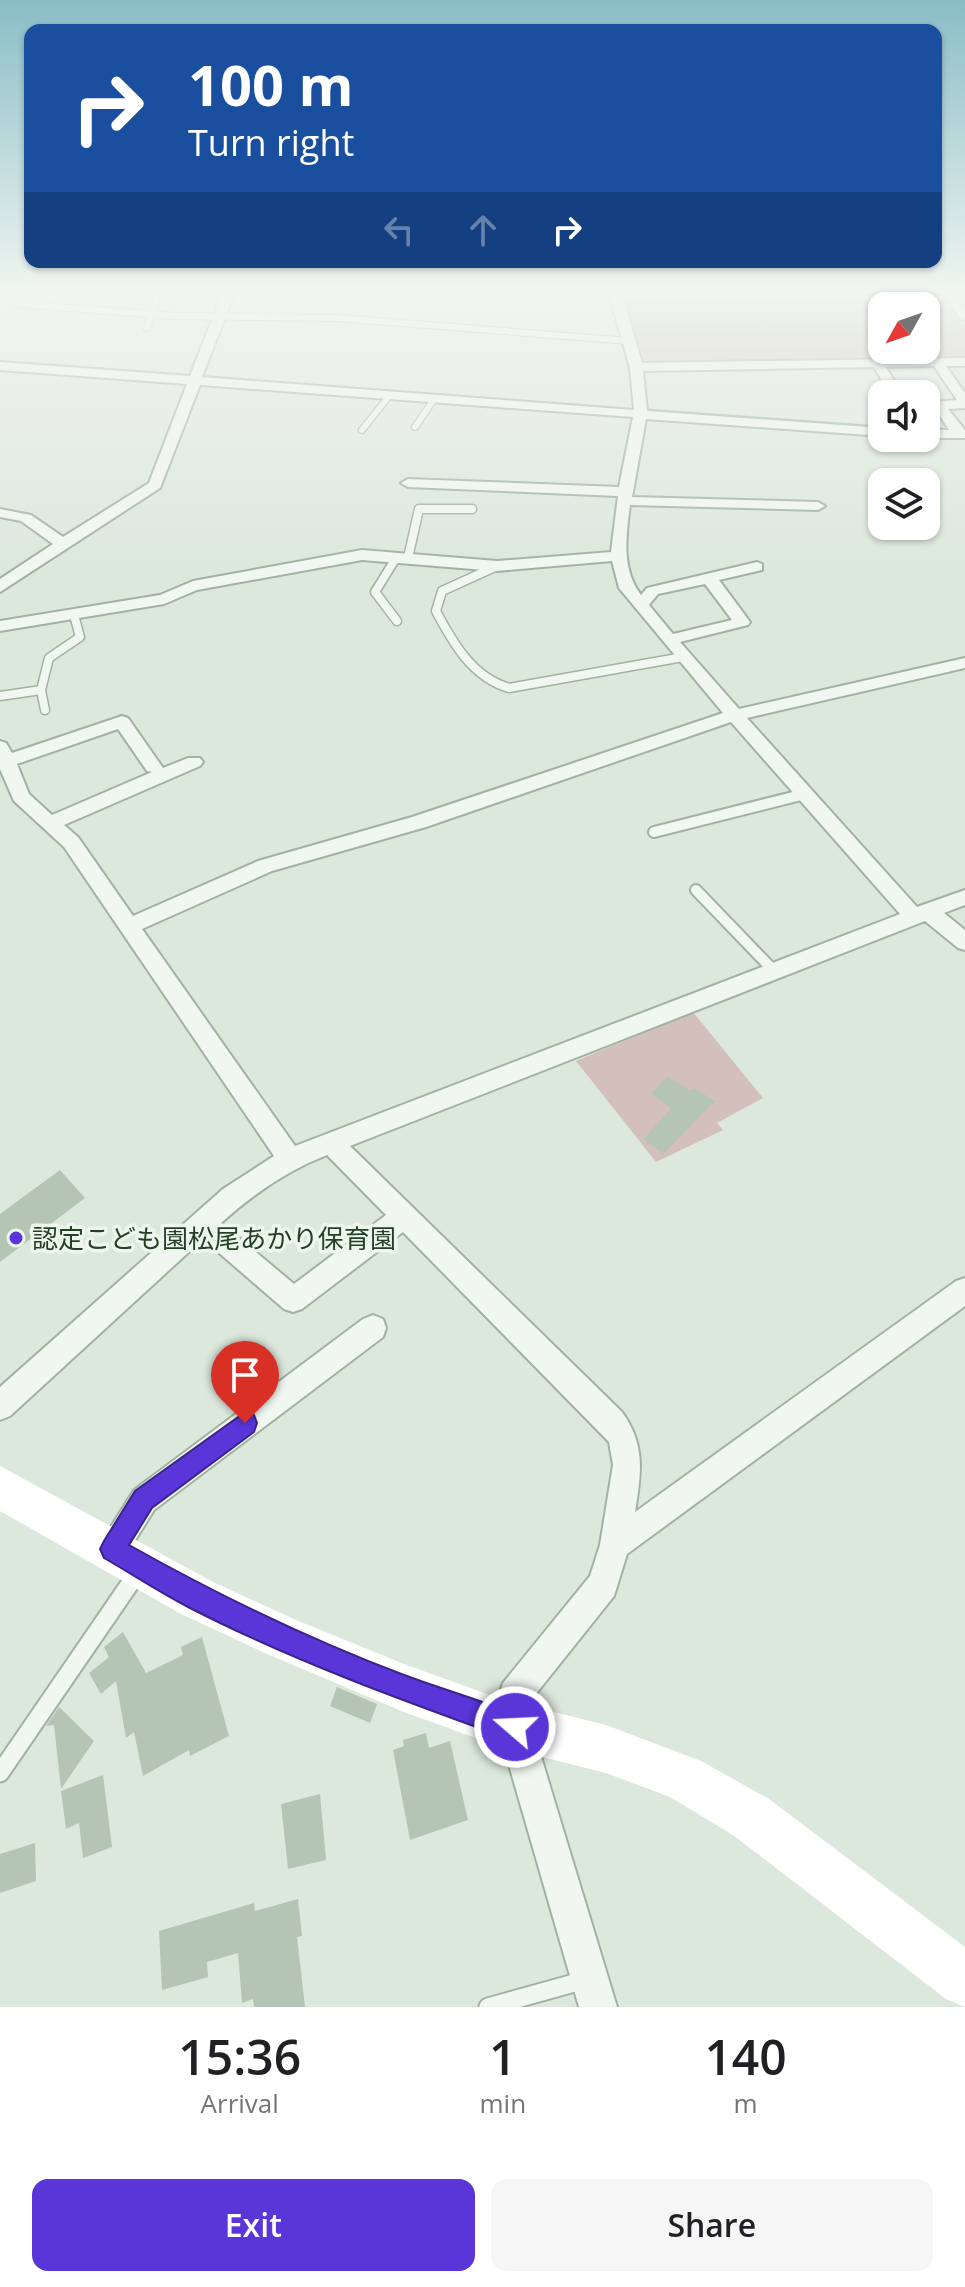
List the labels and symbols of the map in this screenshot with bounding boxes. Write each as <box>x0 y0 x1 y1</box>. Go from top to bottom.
north arrow <box>868 292 940 364</box>
place label: 認定こども園松尾あかり保育園 <box>32 1220 396 1256</box>
marker: 認定こども園松尾あかり保育園 <box>7 1229 25 1247</box>
pin <box>211 1341 279 1423</box>
position arrow <box>473 1685 557 1769</box>

